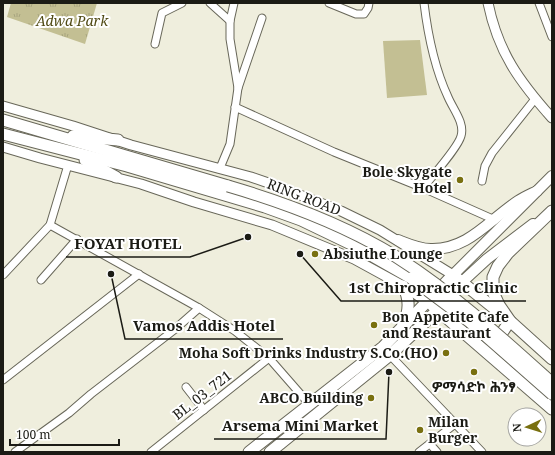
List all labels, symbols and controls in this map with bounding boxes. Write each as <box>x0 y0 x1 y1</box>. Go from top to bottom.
park label: Adwa Park <box>35 11 109 30</box>
place label: Bole Skygate Hotel <box>362 162 452 197</box>
street label: RING ROAD <box>265 174 344 219</box>
marker: Bole Skygate Hotel <box>455 175 465 185</box>
callout: FOYAT HOTEL <box>66 230 190 257</box>
text: FOYAT HOTEL <box>74 233 182 253</box>
place label: Absiuthe Lounge <box>323 244 443 263</box>
marker: Absiuthe Lounge <box>310 249 320 259</box>
callout: 1st Chiropractic Clinic <box>341 274 526 301</box>
text: 1st Chiropractic Clinic <box>348 277 518 297</box>
place label: Bon Appetite Cafe and Restaurant <box>382 307 509 342</box>
callout: Vamos Addis Hotel <box>125 312 283 339</box>
text: Vamos Addis Hotel <box>133 315 276 335</box>
marker: Bon Appetite Cafe and Restaurant <box>369 320 379 330</box>
place label: Moha Soft Drinks Industry S.Co.(HO) <box>179 343 438 362</box>
marker: Moha Soft Drinks Industry S.Co.(HO) <box>441 348 451 358</box>
street label: BL_03_721 <box>168 366 235 424</box>
marker: ዎማሳድኮ ሕንፃ <box>469 367 479 377</box>
place label: ዎማሳድኮ ሕንፃ <box>432 377 516 396</box>
place label: ABCO Building <box>259 388 363 407</box>
marker: ABCO Building <box>366 393 376 403</box>
north arrow <box>507 407 547 447</box>
callout: Arsema Mini Market <box>214 412 386 439</box>
place label: Milan Burger <box>428 412 478 447</box>
text: Arsema Mini Market <box>222 415 378 435</box>
scale bar <box>10 421 119 447</box>
text: N <box>509 423 524 433</box>
marker: Milan Burger <box>415 425 425 435</box>
text: 100 m <box>16 426 51 443</box>

